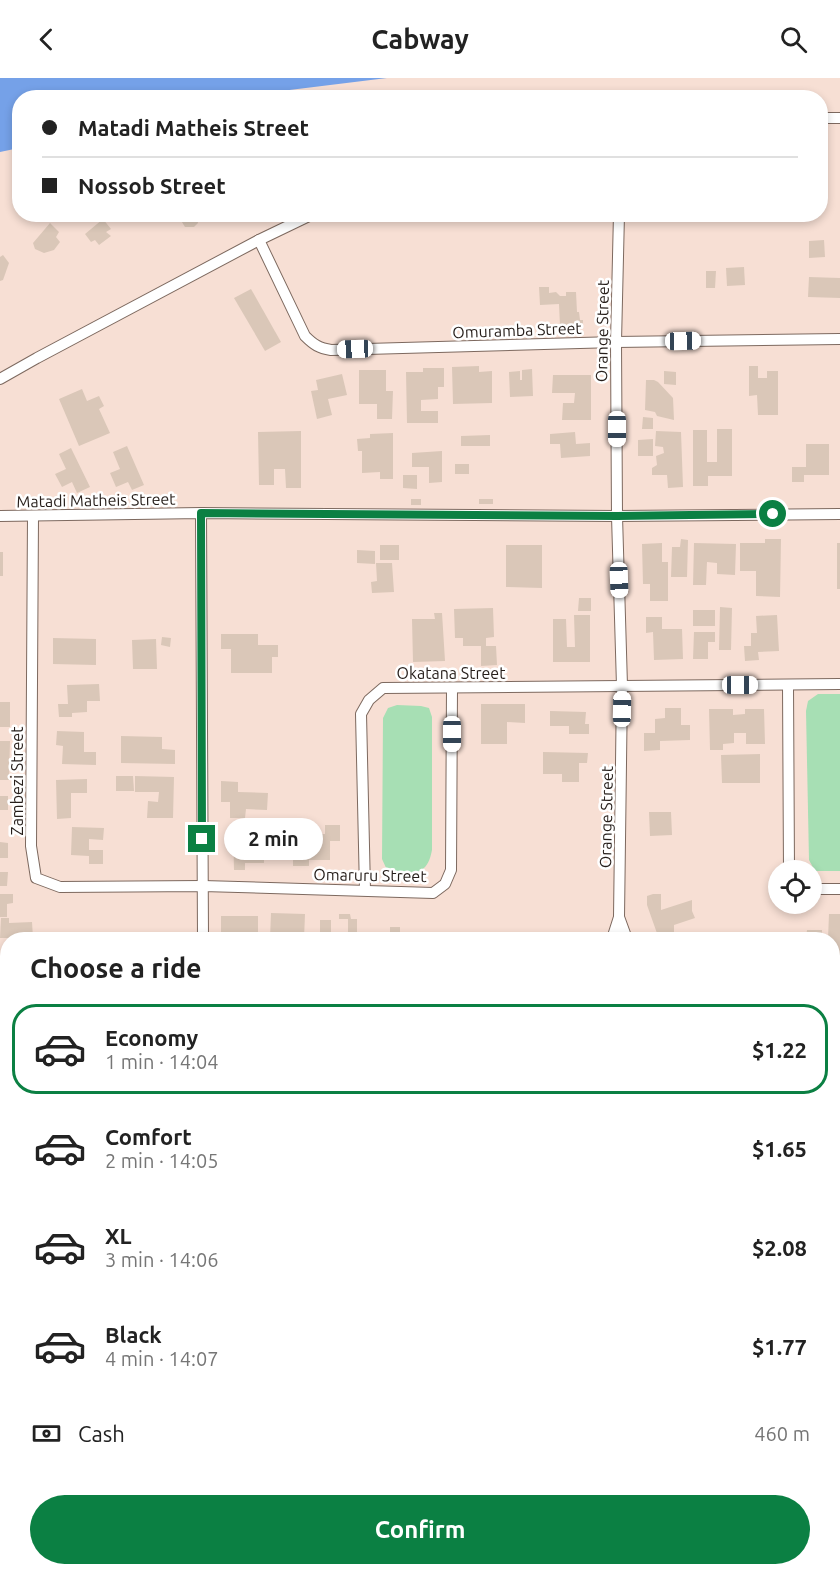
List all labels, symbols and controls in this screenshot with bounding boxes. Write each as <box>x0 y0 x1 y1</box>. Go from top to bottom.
icon: back <box>30 23 63 56</box>
icon: search <box>777 23 810 56</box>
text: Cabway <box>371 24 469 54</box>
text: Matadi Matheis Street <box>78 115 309 140</box>
text: Nossob Street <box>78 173 226 198</box>
street label: Orange Street <box>592 279 612 382</box>
street label: Omuramba Street <box>452 319 583 341</box>
car <box>665 332 701 350</box>
car <box>337 339 373 359</box>
car <box>608 411 626 447</box>
street label: Matadi Matheis Street <box>16 490 176 510</box>
route start <box>759 500 786 527</box>
car <box>609 562 629 598</box>
street label: Okatana Street <box>397 664 506 682</box>
car <box>722 676 758 694</box>
car <box>613 691 631 727</box>
car <box>443 716 461 752</box>
street label: Zambezi Street <box>8 726 26 835</box>
street label: Orange Street <box>596 765 616 868</box>
callout: 2 min <box>223 818 322 860</box>
route end <box>188 825 215 852</box>
text: 2 min <box>248 827 299 850</box>
map controls <box>768 860 822 914</box>
button: locate <box>768 860 822 914</box>
street label: Omaruru Street <box>313 865 427 885</box>
text: Choose a ride <box>30 953 202 983</box>
icon: car <box>33 1022 87 1076</box>
text: Economy <box>105 1025 198 1050</box>
text: $1.22 <box>752 1037 807 1062</box>
text: 1 min · 14:04 <box>105 1050 219 1073</box>
icon: car <box>33 1121 87 1175</box>
text: Comfort <box>105 1124 192 1149</box>
text: $1.65 <box>752 1136 807 1161</box>
text: 2 min · 14:05 <box>105 1149 219 1172</box>
icon: car <box>33 1220 87 1274</box>
text: XL <box>105 1223 132 1248</box>
text: $2.08 <box>752 1235 807 1260</box>
text: 3 min · 14:06 <box>105 1248 219 1271</box>
icon: car <box>33 1319 87 1373</box>
text: Black <box>105 1322 162 1347</box>
text: $1.77 <box>752 1334 807 1359</box>
text: 4 min · 14:07 <box>105 1347 219 1370</box>
icon: cash <box>30 1417 63 1450</box>
text: Cash <box>78 1421 125 1446</box>
text: 460 m <box>754 1422 810 1445</box>
button: Confirm <box>30 1495 810 1564</box>

